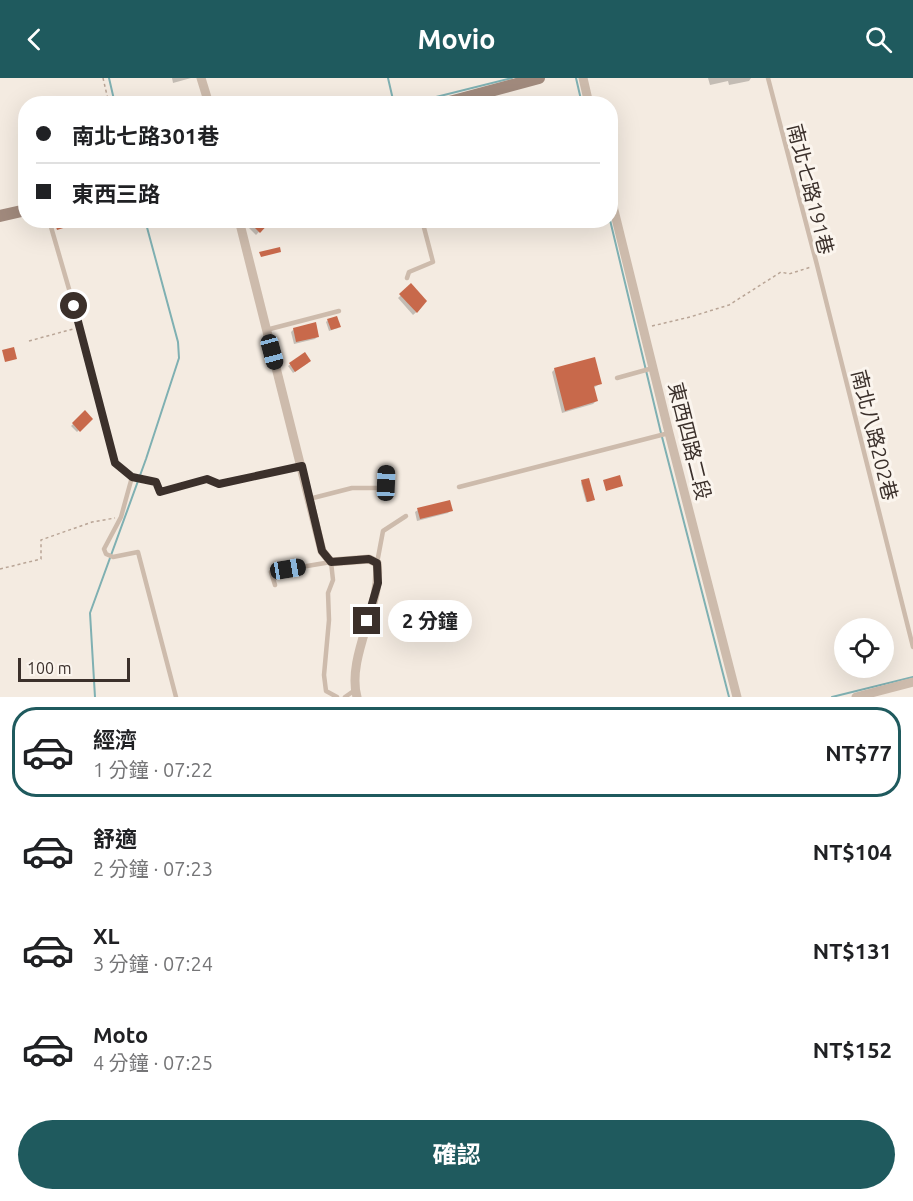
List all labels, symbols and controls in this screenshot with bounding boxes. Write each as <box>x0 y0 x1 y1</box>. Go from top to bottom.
icon: back <box>18 23 51 56</box>
icon: search <box>862 23 895 56</box>
text: Movio <box>417 24 496 54</box>
street label: 南北七路191巷 <box>784 121 838 257</box>
text: 南北七路301巷 <box>72 123 219 148</box>
text: 東西三路 <box>72 181 160 206</box>
route start <box>60 292 87 319</box>
car <box>259 332 285 372</box>
street label: 南北八路202巷 <box>848 367 902 503</box>
street label: 東西四路二段 <box>664 380 716 502</box>
car <box>376 465 396 501</box>
car <box>269 557 307 581</box>
callout: 2 分鐘 <box>388 600 472 642</box>
route end <box>353 607 380 634</box>
text: 2 分鐘 <box>402 609 458 632</box>
map controls <box>834 618 894 678</box>
button: locate <box>834 618 894 678</box>
scale bar <box>18 655 130 682</box>
text: 100 m <box>27 659 72 677</box>
icon: car <box>21 725 75 779</box>
text: 經濟 <box>93 727 137 752</box>
text: NT$77 <box>825 740 892 765</box>
text: 1 分鐘 · 07:22 <box>93 758 213 781</box>
icon: car <box>21 824 75 878</box>
text: 舒適 <box>93 826 137 851</box>
text: NT$104 <box>813 839 892 864</box>
text: 2 分鐘 · 07:23 <box>93 857 213 880</box>
icon: car <box>21 923 75 977</box>
text: XL <box>93 923 120 948</box>
text: NT$131 <box>813 938 892 963</box>
text: 3 分鐘 · 07:24 <box>93 952 213 975</box>
icon: car <box>21 1022 75 1076</box>
text: Moto <box>93 1022 148 1047</box>
text: NT$152 <box>813 1037 892 1062</box>
text: 4 分鐘 · 07:25 <box>93 1051 213 1074</box>
button: 確認 <box>18 1120 895 1189</box>

